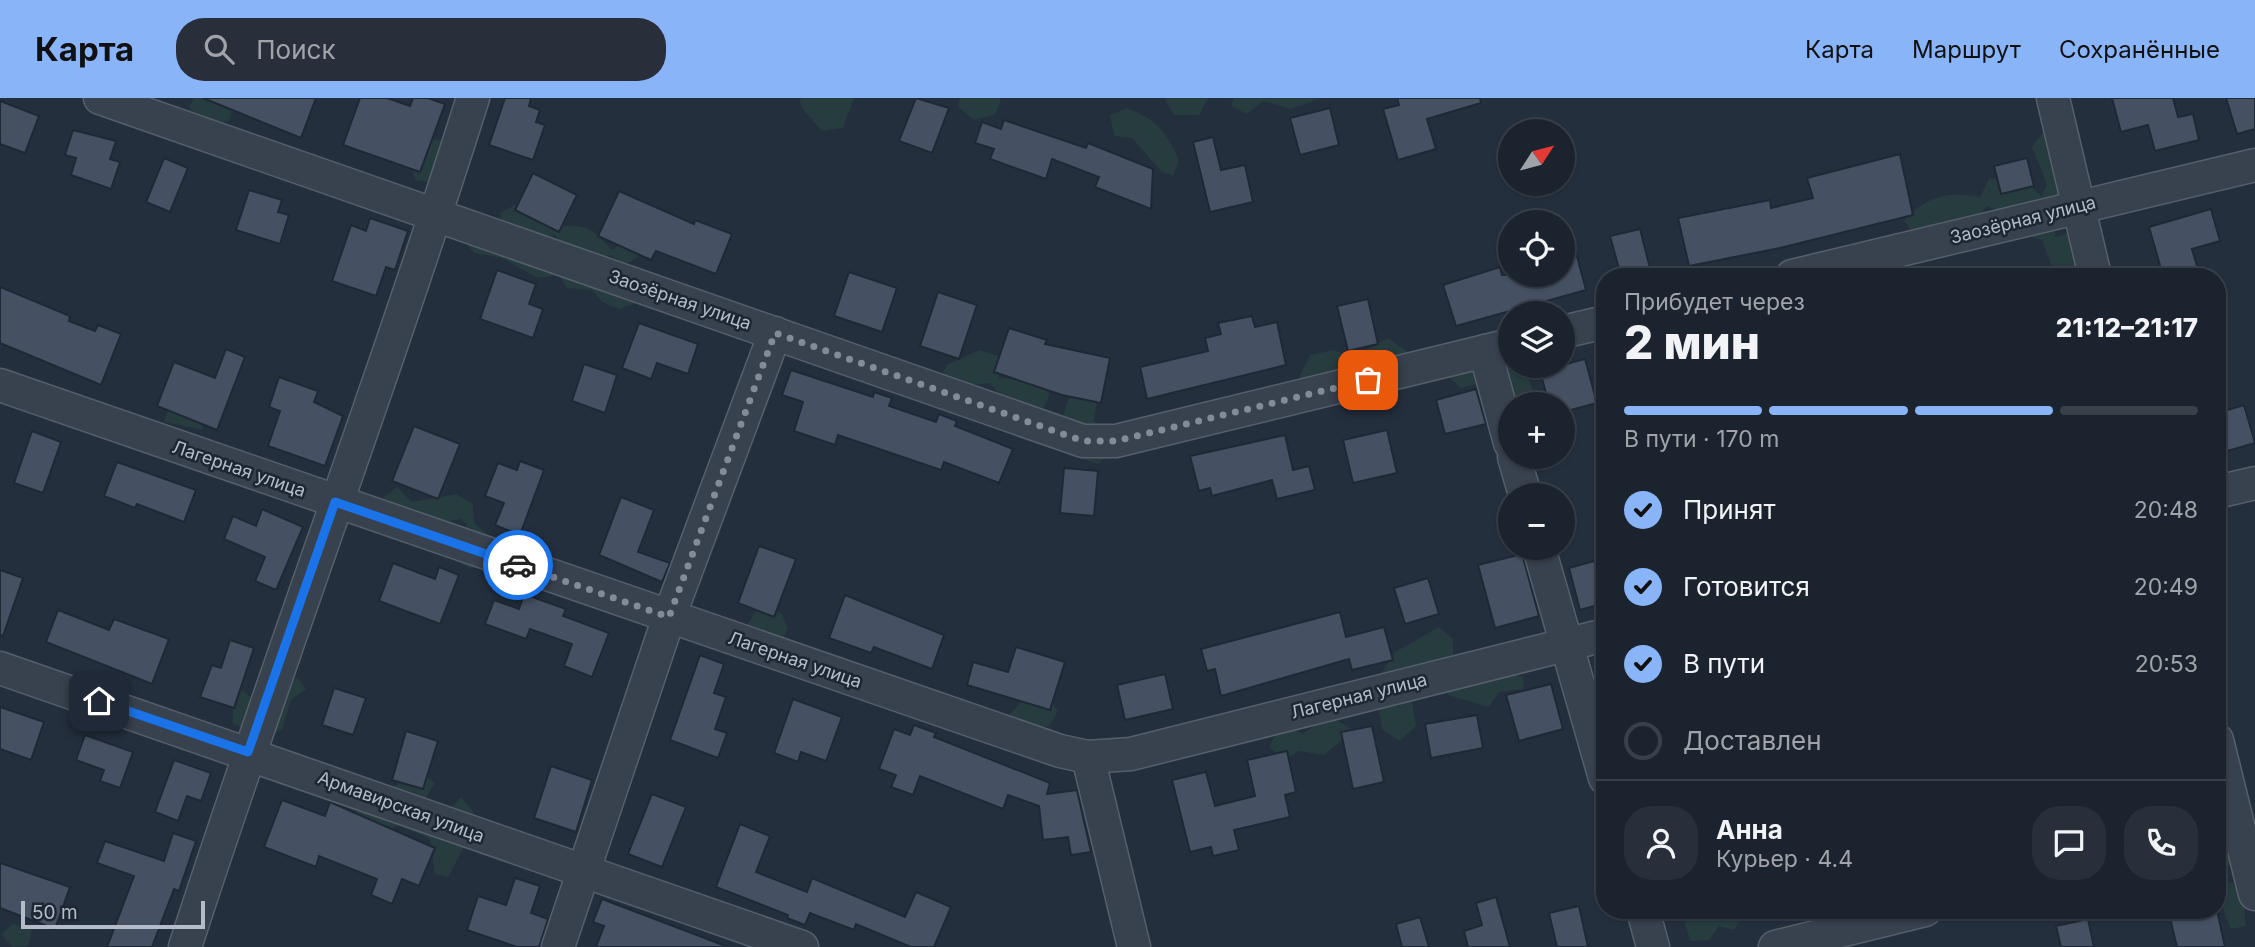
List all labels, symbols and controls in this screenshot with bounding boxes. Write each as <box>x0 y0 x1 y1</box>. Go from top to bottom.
search box <box>176 18 666 81</box>
text: Карта <box>35 29 134 69</box>
icon: search <box>200 30 238 68</box>
text: Поиск <box>256 34 335 65</box>
text: Карта <box>1805 35 1874 64</box>
text: Маршрут <box>1912 35 2021 64</box>
text: Сохранённые <box>2059 35 2220 64</box>
north arrow <box>1498 119 1575 196</box>
map controls <box>1498 119 1575 560</box>
street label: Заозёрная улица <box>1948 191 2098 248</box>
button: locate <box>1498 210 1575 287</box>
street label: Заозёрная улица <box>606 265 754 334</box>
text: Прибудет через <box>1624 288 1805 316</box>
button: layers <box>1498 301 1575 378</box>
text: 21:12–21:17 <box>2056 312 2198 343</box>
text: 2 мин <box>1624 314 1760 370</box>
pin <box>1338 350 1398 410</box>
icon: bag <box>1349 361 1387 399</box>
button: + <box>1498 392 1575 469</box>
text: В пути · 170 m <box>1624 425 1779 453</box>
street label: Лагерная улица <box>170 436 309 501</box>
button: − <box>1498 483 1575 560</box>
icon: check <box>1624 491 1662 529</box>
text: Принят <box>1683 494 1776 525</box>
text: 20:48 <box>2134 496 2198 524</box>
courier <box>483 530 553 600</box>
icon: car <box>499 546 537 584</box>
icon: check <box>1624 568 1662 606</box>
text: Готовится <box>1683 571 1810 602</box>
text: 20:49 <box>2134 573 2198 601</box>
street label: Лагерная улица <box>726 627 865 692</box>
icon: check <box>1624 645 1662 683</box>
text: В пути <box>1683 648 1765 679</box>
text: 20:53 <box>2135 650 2198 678</box>
street label: Лагерная улица <box>1289 668 1429 723</box>
pin <box>69 671 129 731</box>
icon: home <box>80 682 118 720</box>
text: Доставлен <box>1683 725 1822 756</box>
street label: Армавирская улица <box>315 767 487 846</box>
button: person <box>1624 806 1698 880</box>
button: chat <box>2032 806 2106 880</box>
button: phone <box>2124 806 2198 880</box>
text: Анна <box>1716 814 1783 845</box>
text: Курьер · 4.4 <box>1716 845 1853 873</box>
scale bar <box>21 898 205 930</box>
text: 50 m <box>32 901 78 924</box>

